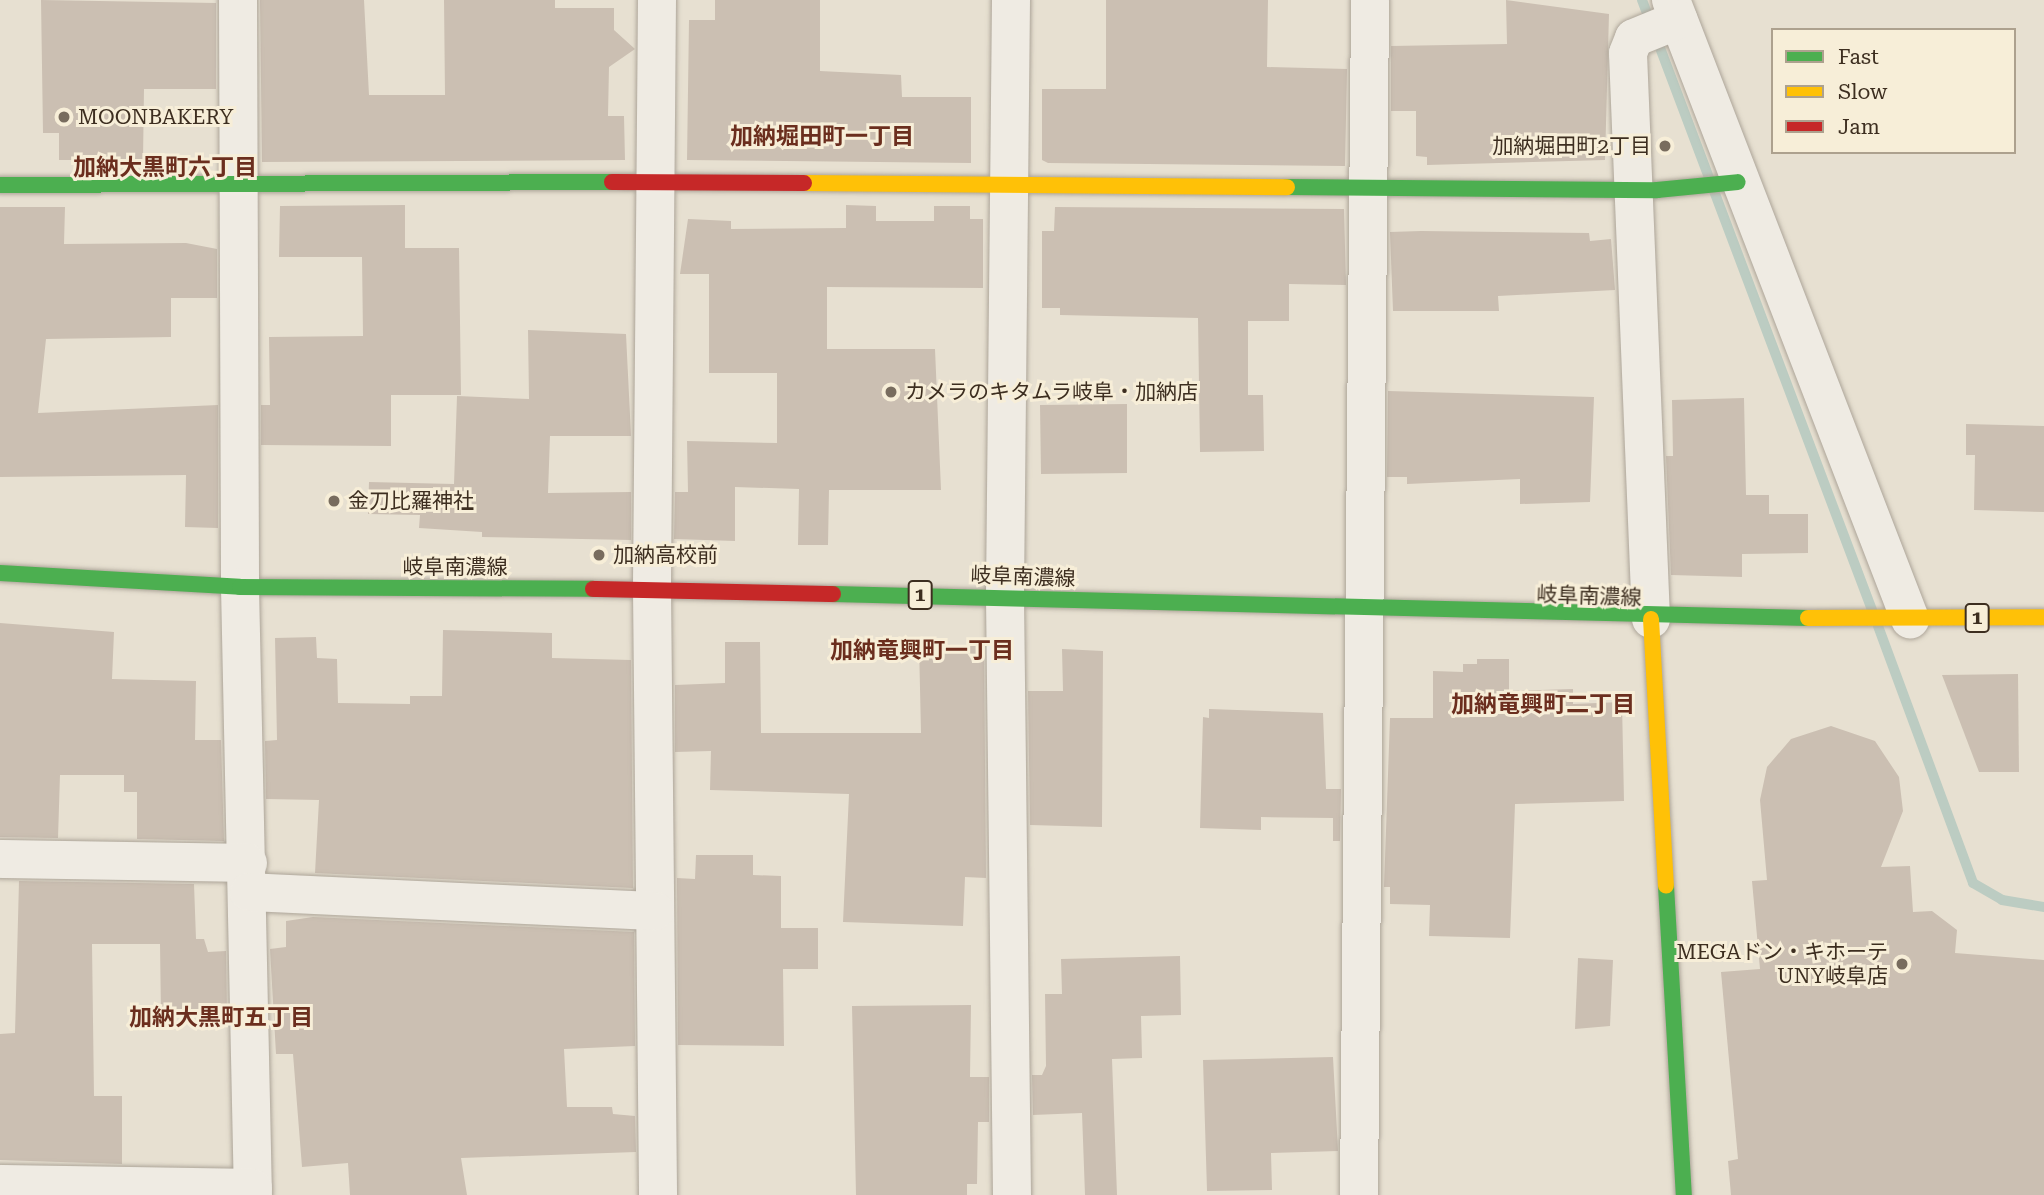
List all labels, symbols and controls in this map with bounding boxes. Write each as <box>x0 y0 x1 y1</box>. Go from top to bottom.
legend <box>1771 28 2016 154</box>
text: Fast <box>1838 45 1879 69</box>
text: Slow <box>1838 80 1887 104</box>
place label: MOONBAKERY <box>78 104 234 130</box>
marker: MOONBAKERY <box>56 109 72 125</box>
text: Jam <box>1838 115 1880 139</box>
district label: 加納堀田町一丁目 <box>730 123 914 151</box>
place label: 加納堀田町2丁目 <box>1492 133 1651 159</box>
marker: 加納堀田町2丁目 <box>1657 138 1673 154</box>
district label: 加納大黒町六丁目 <box>73 154 257 182</box>
place label: カメラのキタムラ岐阜・加納店 <box>905 379 1199 405</box>
marker: カメラのキタムラ岐阜・加納店 <box>883 384 899 400</box>
place label: 金刀比羅神社 <box>348 488 474 514</box>
marker: 金刀比羅神社 <box>326 493 342 509</box>
place label: 加納高校前 <box>613 542 718 568</box>
marker: 加納高校前 <box>591 547 607 563</box>
street label: 岐阜南濃線 <box>403 554 507 580</box>
street label: 岐阜南濃線 <box>970 563 1076 591</box>
road number: 1 <box>906 580 934 610</box>
street label: 岐阜南濃線 <box>1536 582 1642 610</box>
road number: 1 <box>1963 603 1991 634</box>
district label: 加納竜興町一丁目 <box>830 637 1014 665</box>
district label: 加納竜興町二丁目 <box>1451 691 1635 719</box>
place label: MEGAドン・キホーテ UNY岐阜店 <box>1677 939 1888 989</box>
marker: MEGAドン・キホーテ UNY岐阜店 <box>1894 956 1910 972</box>
district label: 加納大黒町五丁目 <box>129 1004 313 1032</box>

